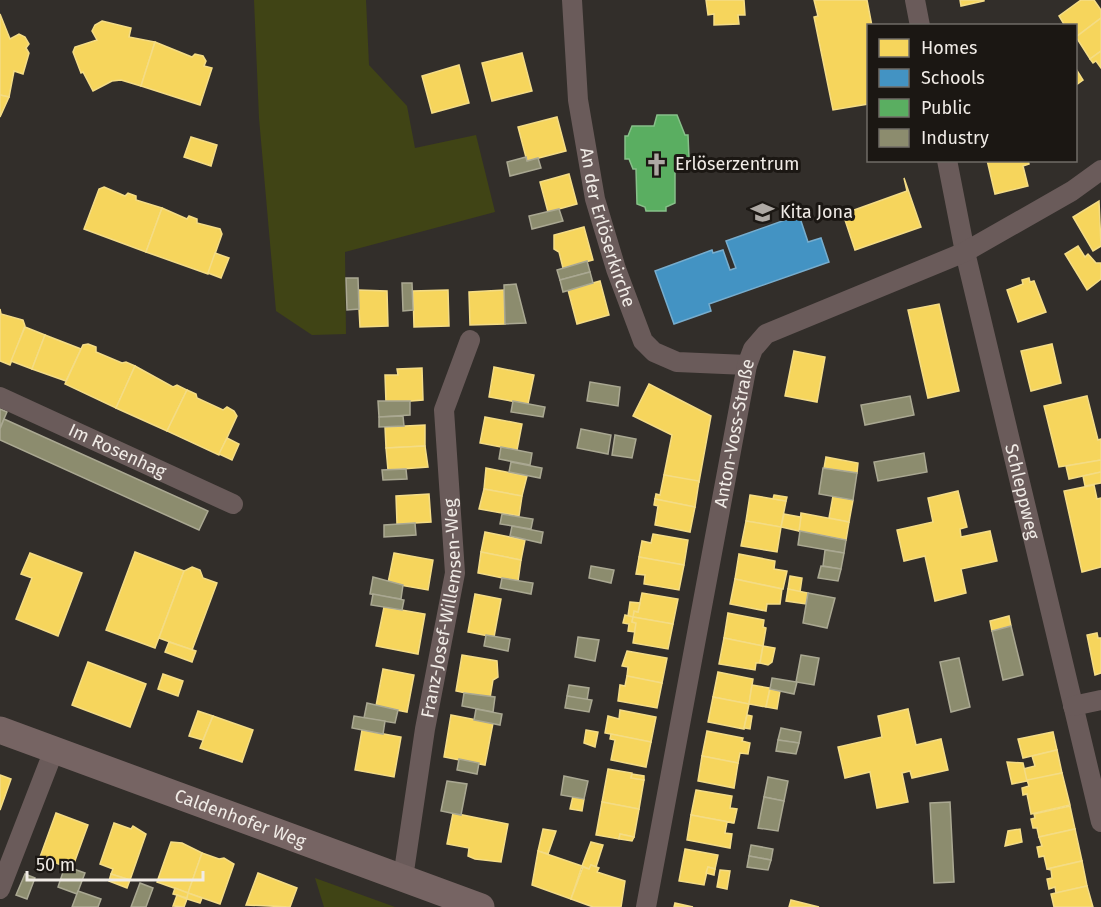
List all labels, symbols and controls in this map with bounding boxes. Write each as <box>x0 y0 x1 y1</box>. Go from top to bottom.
legend <box>867 24 1077 162</box>
text: Homes <box>921 37 977 59</box>
text: Schools <box>921 67 985 89</box>
text: Public <box>921 97 971 119</box>
text: Industry <box>921 127 989 149</box>
street label: An der Erlöserkirche <box>575 146 640 310</box>
church icon: Erlöserzentrum <box>644 151 670 177</box>
place label: Erlöserzentrum <box>675 153 800 175</box>
school or university icon: Kita Jona <box>749 199 775 225</box>
place label: Kita Jona <box>780 201 853 223</box>
street label: Anton-Voss-Straße <box>710 355 759 509</box>
street label: Im Rosenhag <box>65 419 170 483</box>
street label: Schleppweg <box>1000 442 1044 542</box>
street label: Franz-Josef-Willemsen-Weg <box>416 497 467 720</box>
street label: Caldenhofer Weg <box>172 784 310 853</box>
scale bar <box>27 844 202 882</box>
text: 50 m <box>36 854 75 876</box>

